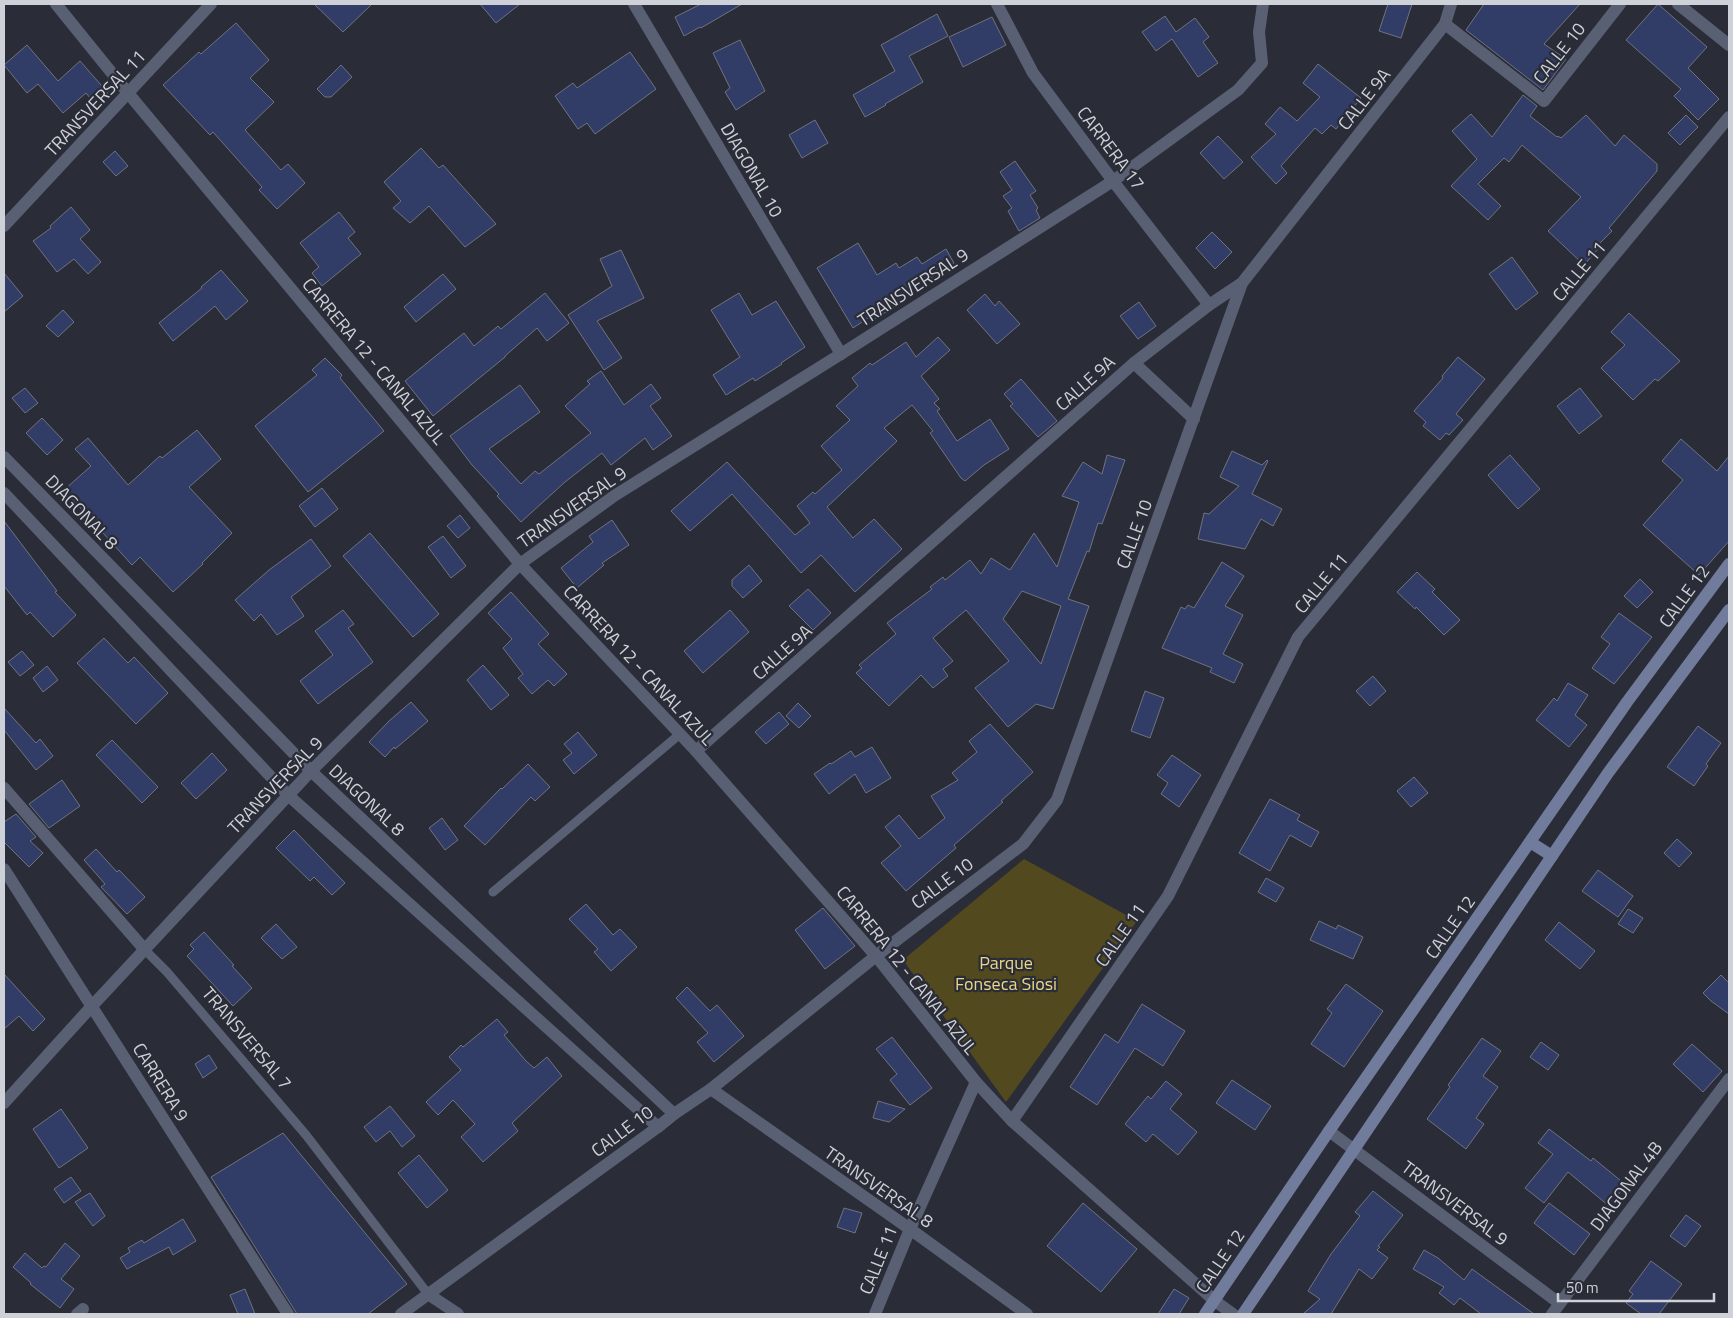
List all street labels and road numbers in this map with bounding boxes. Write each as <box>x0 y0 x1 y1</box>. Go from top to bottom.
street label: CALLE 10 <box>1526 16 1592 90</box>
street label: TRANSVERSAL 11 <box>38 44 152 162</box>
street label: CALLE 9A <box>1331 62 1397 136</box>
street label: CARRERA 17 <box>1071 101 1151 195</box>
street label: DIAGONAL 10 <box>714 118 790 222</box>
street label: CALLE 11 <box>1546 235 1612 307</box>
street label: TRANSVERSAL 9 <box>852 241 974 333</box>
street label: CARRERA 12 - CANAL AZUL <box>296 272 452 451</box>
street label: CALLE 9A <box>1049 349 1121 417</box>
street label: TRANSVERSAL 9 <box>512 459 632 555</box>
street label: DIAGONAL 8 <box>39 468 125 556</box>
street label: CALLE 10 <box>1109 496 1159 572</box>
street label: CALLE 11 <box>1288 547 1354 619</box>
street label: CALLE 12 <box>1652 559 1716 633</box>
street label: CARRERA 12 - CANAL AZUL <box>557 579 721 752</box>
street label: CALLE 9A <box>746 618 818 686</box>
street label: TRANSVERSAL 9 <box>221 730 329 840</box>
street label: DIAGONAL 8 <box>323 758 411 842</box>
street label: CALLE 10 <box>905 851 979 915</box>
street label: CARRERA 12 - CANAL AZUL <box>830 880 984 1061</box>
street label: CALLE 12 <box>1418 890 1482 964</box>
street label: CALLE 11 <box>1088 898 1152 972</box>
street label: TRANSVERSAL 7 <box>196 981 298 1095</box>
street label: CARRERA 9 <box>126 1037 196 1127</box>
street label: CALLE 10 <box>585 1099 659 1163</box>
street label: DIAGONAL 4B <box>1583 1135 1669 1237</box>
street label: TRANSVERSAL 8 <box>819 1139 939 1235</box>
street label: TRANSVERSAL 9 <box>1396 1154 1514 1252</box>
street label: CALLE 11 <box>852 1222 904 1298</box>
street label: CALLE 12 <box>1189 1224 1251 1298</box>

